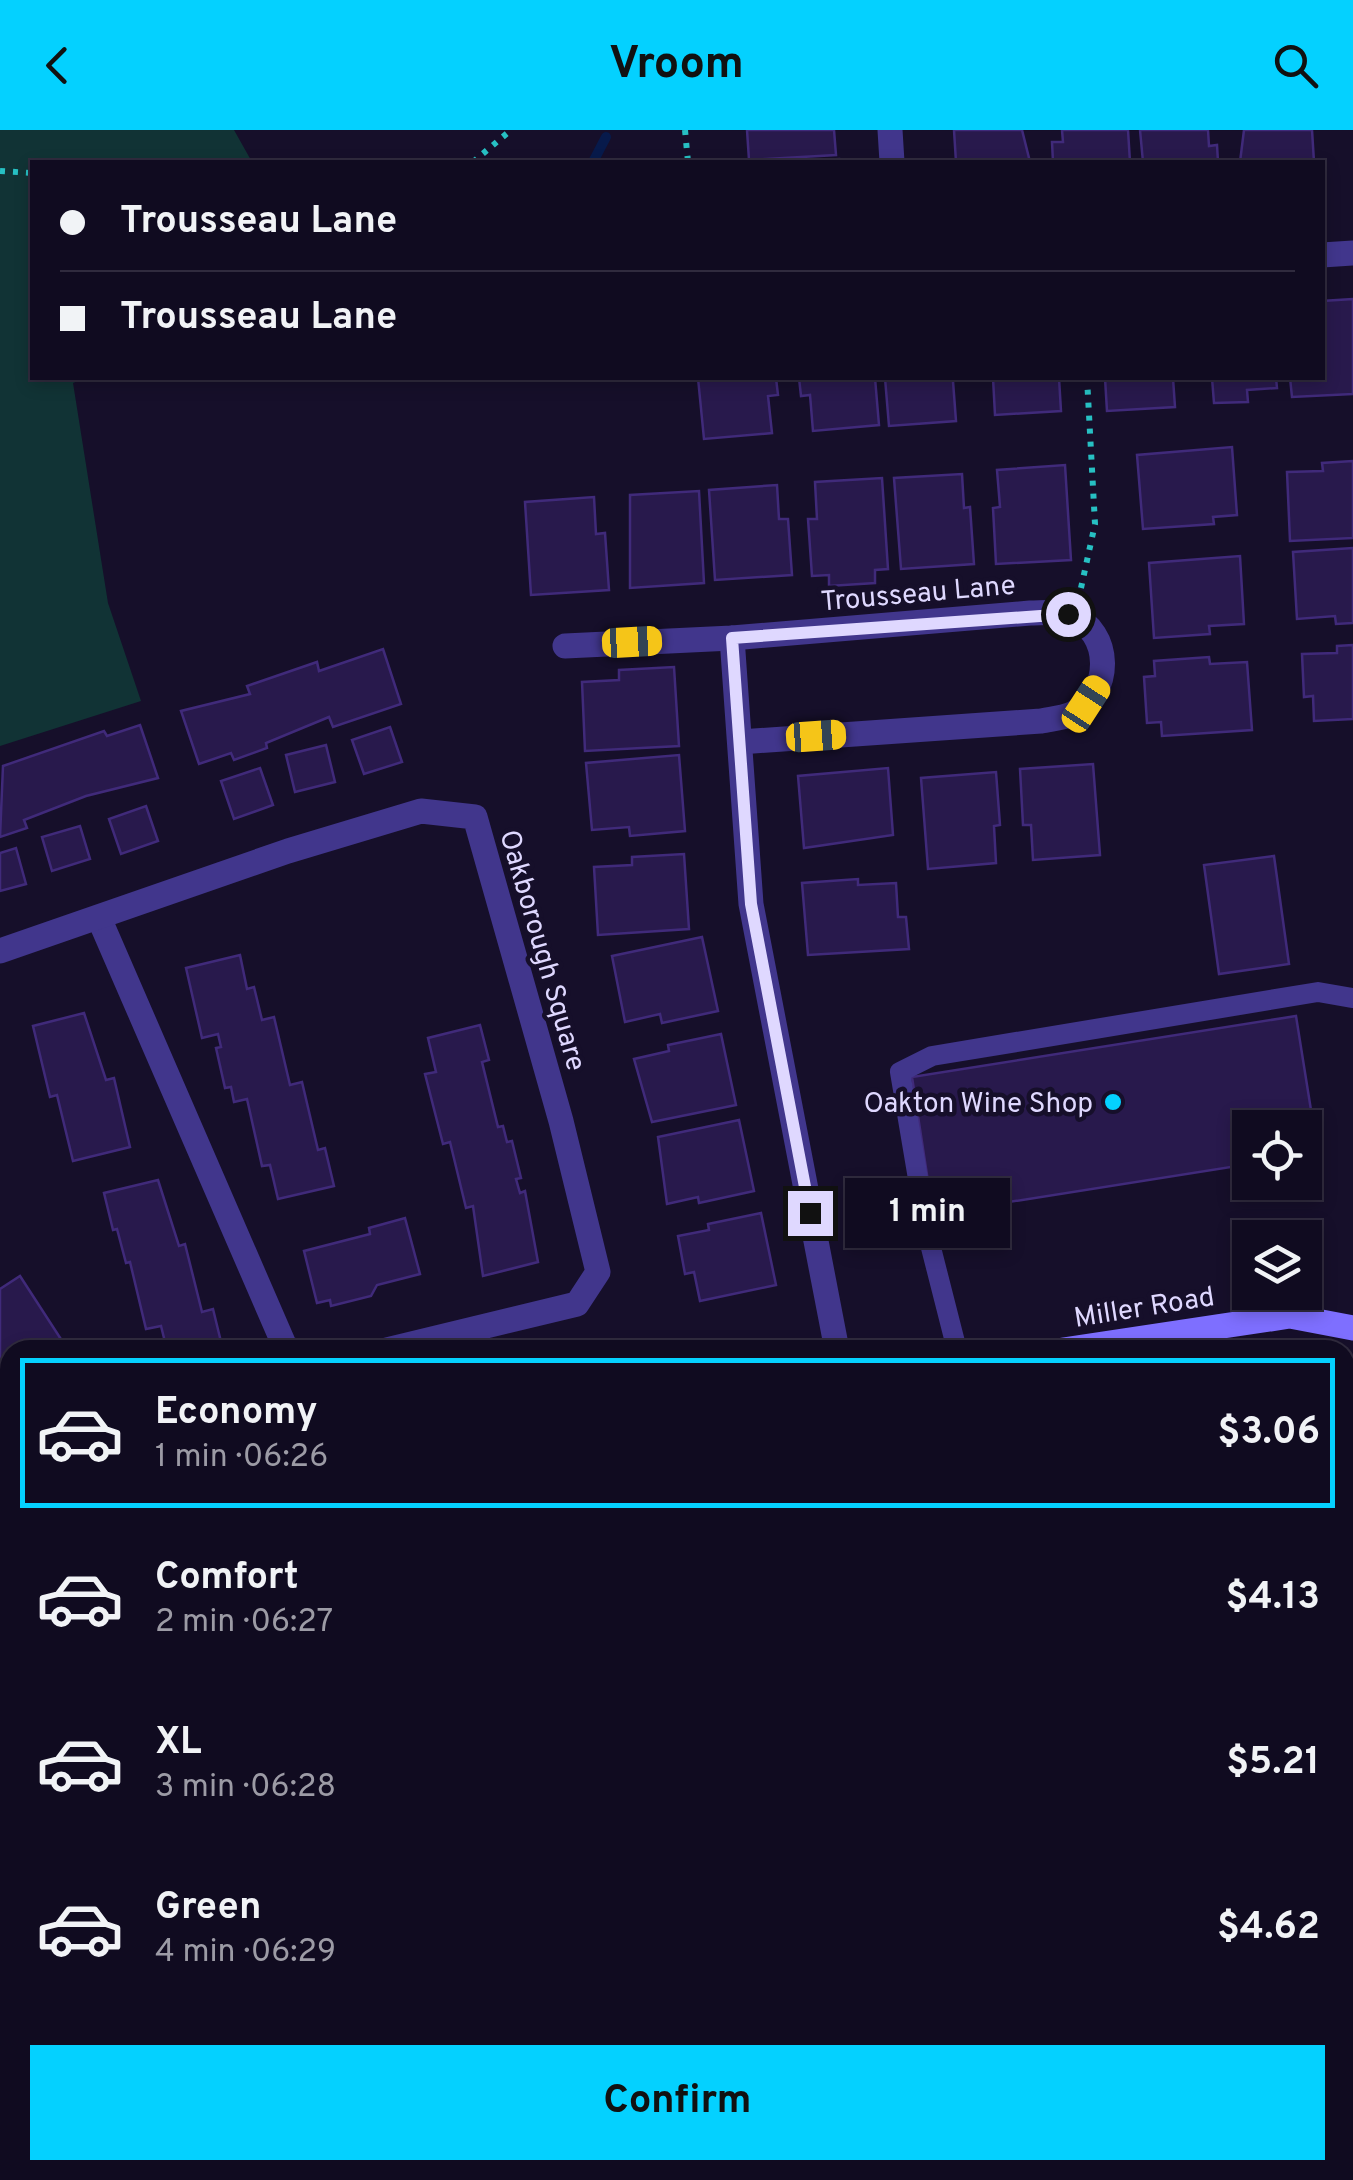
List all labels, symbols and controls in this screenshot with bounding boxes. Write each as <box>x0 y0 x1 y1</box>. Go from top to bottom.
text: Vroom <box>609 37 744 94</box>
icon: back <box>30 38 85 93</box>
icon: search <box>1268 38 1323 93</box>
text: Trousseau Lane <box>120 198 397 247</box>
text: Trousseau Lane <box>120 294 397 343</box>
street label: Trousseau Lane <box>819 569 1017 621</box>
route start <box>1046 592 1091 637</box>
car <box>601 625 663 659</box>
car <box>1057 671 1115 737</box>
car <box>785 719 847 753</box>
street label: Oakborough Square <box>489 826 593 1076</box>
place label: Oakton Wine Shop <box>863 1087 1093 1123</box>
marker: Oakton Wine Shop <box>1102 1091 1124 1113</box>
map controls <box>1232 1110 1322 1310</box>
button: locate <box>1232 1110 1322 1200</box>
callout: 1 min <box>845 1178 1010 1248</box>
route end <box>788 1191 833 1236</box>
text: 1 min <box>889 1193 966 1233</box>
button: layers <box>1232 1220 1322 1310</box>
street label: Miller Road <box>1072 1280 1217 1338</box>
icon: car <box>35 1388 125 1478</box>
text: Economy <box>155 1389 317 1438</box>
text: $3.06 <box>1218 1409 1320 1458</box>
text: 1 min · 06:26 <box>155 1438 328 1478</box>
icon: car <box>35 1553 125 1643</box>
text: Comfort <box>155 1554 299 1603</box>
text: $4.13 <box>1226 1574 1320 1623</box>
text: 2 min · 06:27 <box>155 1603 333 1643</box>
icon: car <box>35 1718 125 1808</box>
text: XL <box>155 1719 202 1768</box>
text: $5.21 <box>1226 1739 1320 1788</box>
text: 3 min · 06:28 <box>155 1768 336 1808</box>
icon: car <box>35 1883 125 1973</box>
text: Green <box>155 1884 261 1933</box>
text: $4.62 <box>1217 1904 1320 1953</box>
text: 4 min · 06:29 <box>155 1933 336 1973</box>
button: Confirm <box>30 2045 1325 2160</box>

